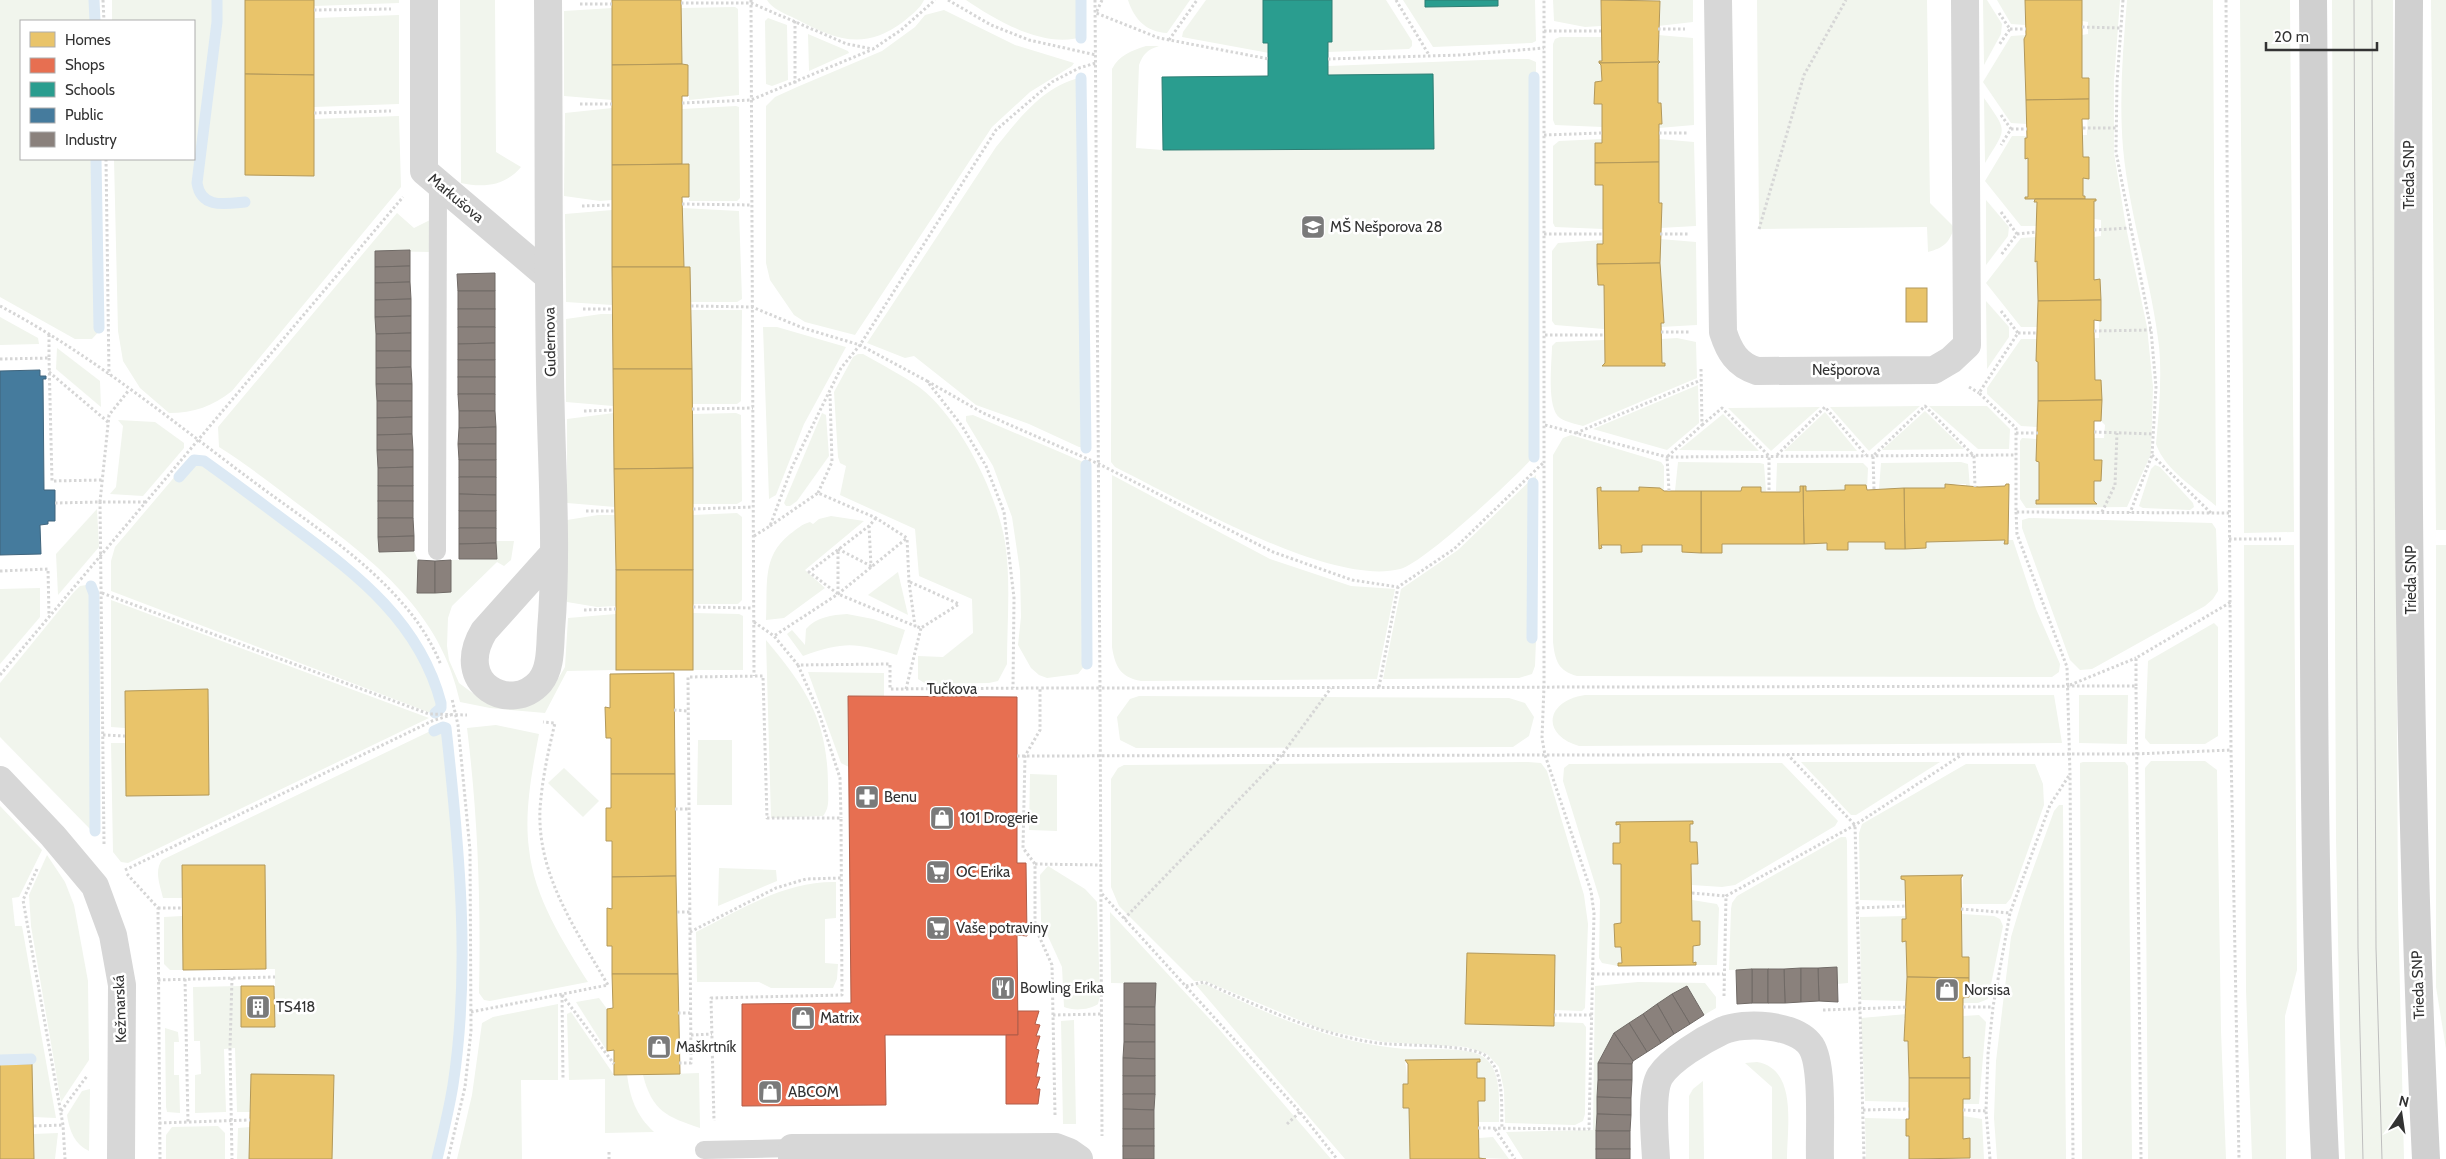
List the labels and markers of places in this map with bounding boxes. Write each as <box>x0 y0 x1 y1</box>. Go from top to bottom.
school or university icon: MŠ Nešporova 28 <box>1300 214 1326 240</box>
place label: MŠ Nešporova 28 <box>1330 217 1443 236</box>
pharmacy icon: Benu <box>854 784 880 810</box>
place label: Benu <box>884 788 917 806</box>
shop icon: 101 Drogerie <box>929 805 955 831</box>
place label: 101 Drogerie <box>960 809 1038 827</box>
supermarket icon: OC Erika <box>925 859 951 885</box>
place label: OC Erika <box>956 863 1011 881</box>
supermarket icon: Vaše potraviny <box>925 915 951 941</box>
place label: Vaše potraviny <box>956 919 1049 937</box>
restaurant icon: Bowling Erika <box>990 975 1016 1001</box>
shop icon: Norsisa <box>1934 977 1960 1003</box>
place label: Bowling Erika <box>1020 979 1105 997</box>
place label: Norsisa <box>1964 981 2011 999</box>
building icon: TS418 <box>245 994 271 1020</box>
place label: TS418 <box>276 998 315 1016</box>
shop icon: Matrix <box>790 1005 816 1031</box>
place label: Matrix <box>820 1009 859 1027</box>
shop icon: Maškrtník <box>646 1034 672 1060</box>
place label: Maškrtník <box>676 1038 737 1056</box>
shop icon: ABCOM <box>757 1079 783 1105</box>
place label: ABCOM <box>788 1083 839 1101</box>

